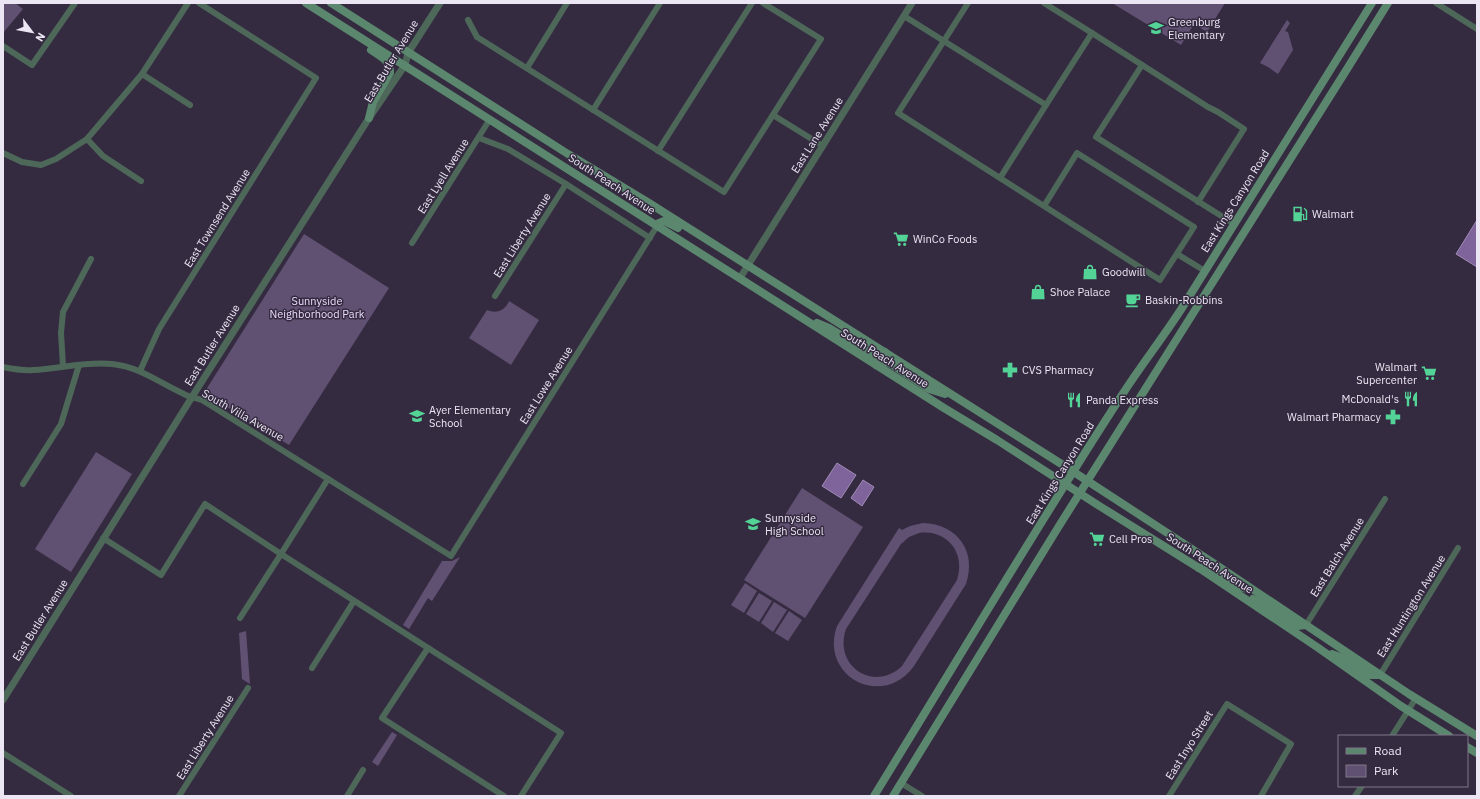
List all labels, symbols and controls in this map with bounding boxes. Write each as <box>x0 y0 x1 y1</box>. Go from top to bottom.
north arrow <box>12 12 52 52</box>
place label: Greenburg Elementary <box>1168 15 1225 42</box>
street label: East Butler Avenue <box>361 17 421 105</box>
school or university icon: Greenburg Elementary <box>1147 19 1165 37</box>
text: N <box>32 30 49 44</box>
street label: East Lane Avenue <box>788 94 846 176</box>
street label: East Lyell Avenue <box>414 136 472 216</box>
street label: East Kings Canyon Road <box>1198 147 1272 255</box>
street label: South Peach Avenue <box>566 151 658 217</box>
street label: East Townsend Avenue <box>181 166 253 270</box>
street label: East Liberty Avenue <box>490 190 554 280</box>
fuel station icon: Walmart <box>1291 205 1309 223</box>
place label: Walmart <box>1312 207 1354 221</box>
supermarket icon: WinCo Foods <box>892 230 910 248</box>
place label: WinCo Foods <box>913 232 977 246</box>
shop icon: Goodwill <box>1081 263 1099 281</box>
place label: Goodwill <box>1102 265 1145 279</box>
shop icon: Shoe Palace <box>1029 283 1047 301</box>
place label: Shoe Palace <box>1050 285 1110 299</box>
cafe icon: Baskin-Robbins <box>1124 291 1142 309</box>
place label: Baskin-Robbins <box>1145 293 1223 307</box>
park label: Sunnyside Neighborhood Park <box>269 294 365 321</box>
street label: East Butler Avenue <box>181 302 243 388</box>
street label: South Peach Avenue <box>838 325 932 391</box>
street label: East Lowe Avenue <box>516 343 576 427</box>
place label: Walmart Supercenter <box>1356 360 1417 387</box>
pharmacy icon: CVS Pharmacy <box>1001 361 1019 379</box>
place label: CVS Pharmacy <box>1022 363 1094 377</box>
supermarket icon: Walmart Supercenter <box>1420 364 1438 382</box>
street label: South Villa Avenue <box>200 386 286 444</box>
restaurant icon: McDonald's <box>1402 390 1420 408</box>
restaurant icon: Panda Express <box>1065 391 1083 409</box>
place label: McDonald's <box>1341 392 1399 406</box>
place label: Panda Express <box>1086 393 1159 407</box>
place label: Ayer Elementary School <box>429 403 511 430</box>
school or university icon: Ayer Elementary School <box>408 407 426 425</box>
pharmacy icon: Walmart Pharmacy <box>1384 408 1402 426</box>
place label: Walmart Pharmacy <box>1287 410 1382 424</box>
street label: East Kings Canyon Road <box>1023 419 1097 527</box>
place label: Sunnyside High School <box>765 511 824 538</box>
school or university icon: Sunnyside High School <box>744 515 762 533</box>
street label: East Balch Avenue <box>1307 515 1367 599</box>
supermarket icon: Cell Pros <box>1088 530 1106 548</box>
street label: South Peach Avenue <box>1164 530 1256 596</box>
place label: Cell Pros <box>1109 532 1152 546</box>
street label: East Huntington Avenue <box>1374 552 1448 660</box>
street label: East Butler Avenue <box>9 577 71 663</box>
street label: East Liberty Avenue <box>173 692 237 782</box>
street label: East Inyo Street <box>1162 708 1216 782</box>
legend <box>1338 735 1468 787</box>
text: Road <box>1374 743 1402 758</box>
text: Park <box>1374 763 1399 778</box>

